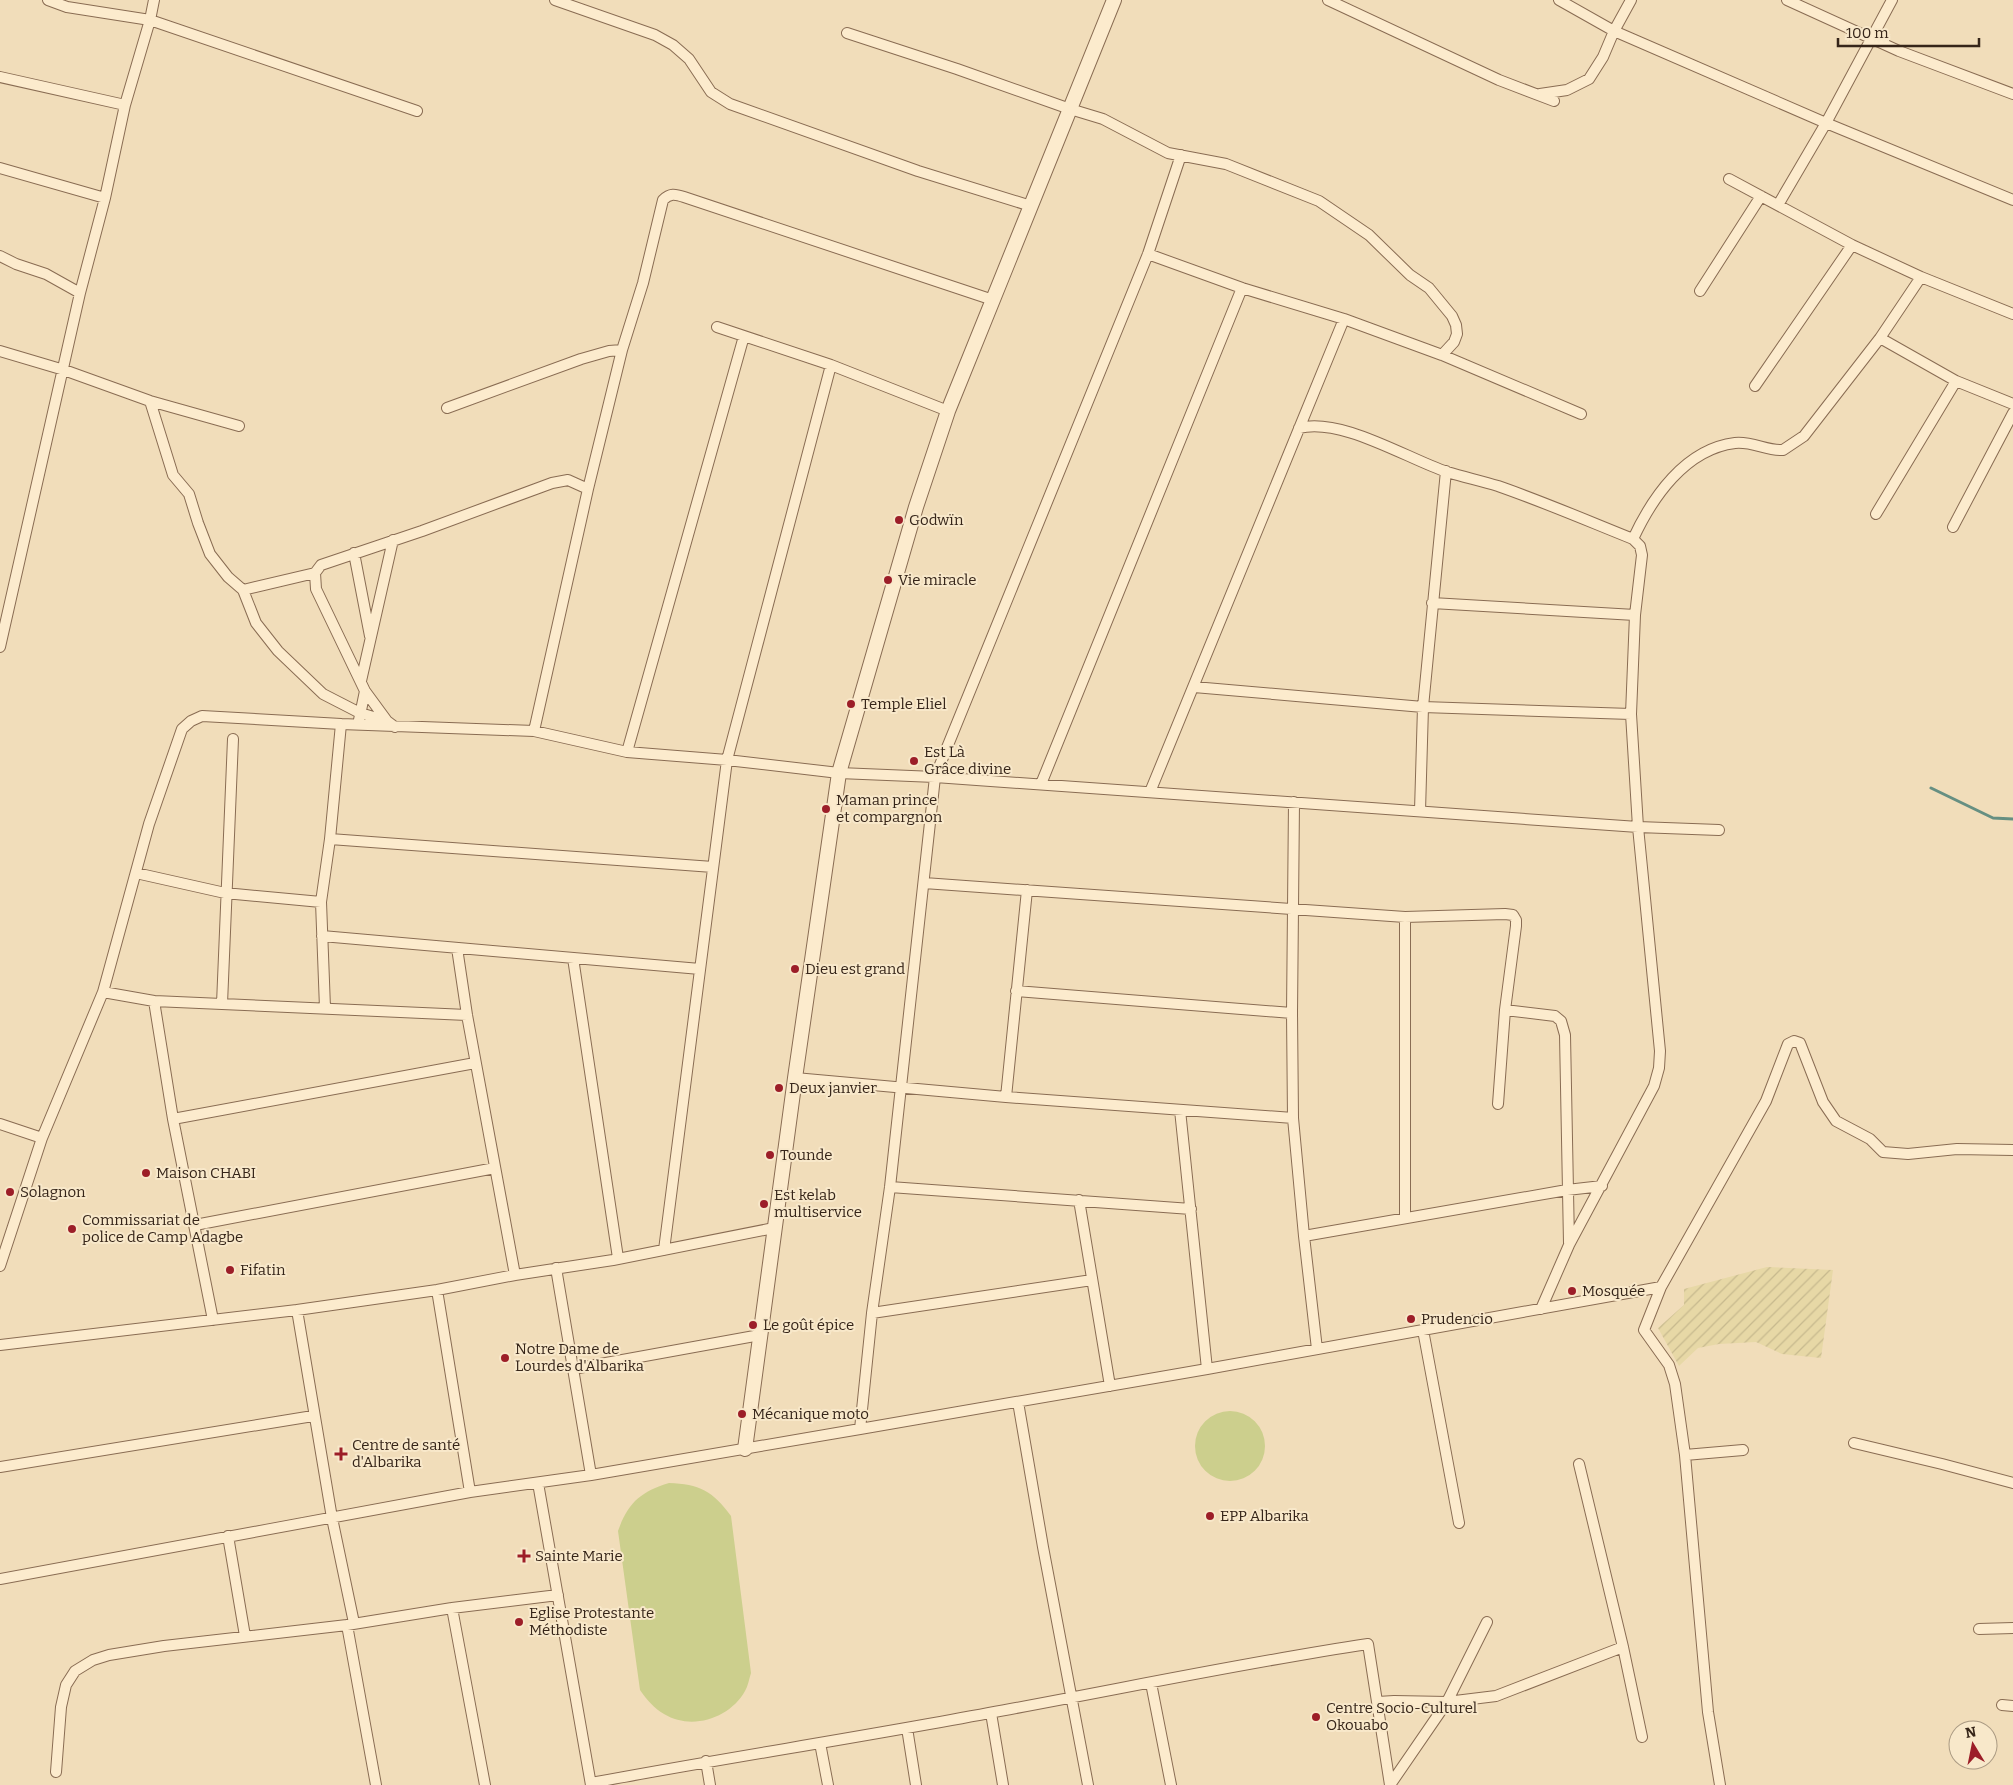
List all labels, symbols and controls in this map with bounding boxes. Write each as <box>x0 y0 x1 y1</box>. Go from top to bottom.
scale bar <box>1838 15 1979 47</box>
text: 100 m <box>1846 24 1889 42</box>
place label: Godwïn <box>909 511 964 529</box>
marker: Godwïn <box>893 514 905 526</box>
place label: Vie miracle <box>898 571 976 589</box>
marker: Vie miracle <box>882 574 894 586</box>
place label: Temple Eliel <box>861 695 947 713</box>
marker: Temple Eliel <box>845 698 857 710</box>
place label: Est Là Grâce divine <box>924 743 1011 778</box>
marker: Est Là Grâce divine <box>908 755 920 767</box>
place label: Maman prince et compargnon <box>836 791 943 826</box>
marker: Maman prince et compargnon <box>820 803 832 815</box>
place label: Dieu est grand <box>805 960 905 978</box>
marker: Dieu est grand <box>789 963 801 975</box>
place label: Deux janvier <box>789 1079 877 1097</box>
marker: Deux janvier <box>773 1082 785 1094</box>
place label: Tounde <box>780 1146 833 1164</box>
marker: Tounde <box>764 1149 776 1161</box>
place label: Maison CHABI <box>156 1164 256 1182</box>
marker: Maison CHABI <box>140 1167 152 1179</box>
place label: Solagnon <box>20 1183 86 1201</box>
marker: Solagnon <box>4 1186 16 1198</box>
place label: Est kelab multiservice <box>774 1186 862 1221</box>
marker: Est kelab multiservice <box>758 1198 770 1210</box>
place label: Commissariat de police de Camp Adagbe <box>82 1211 243 1246</box>
marker: Commissariat de police de Camp Adagbe <box>66 1223 78 1235</box>
place label: Fifatin <box>240 1261 286 1279</box>
marker: Fifatin <box>224 1264 236 1276</box>
place label: Mosquée <box>1582 1282 1645 1300</box>
marker: Mosquée <box>1566 1285 1578 1297</box>
place label: Prudencio <box>1421 1310 1493 1328</box>
marker: Prudencio <box>1405 1313 1417 1325</box>
place label: Le goût épice <box>763 1316 854 1334</box>
marker: Le goût épice <box>747 1319 759 1331</box>
place label: Notre Dame de Lourdes d'Albarika <box>515 1340 644 1375</box>
marker: Notre Dame de Lourdes d'Albarika <box>499 1352 511 1364</box>
place label: Mécanique moto <box>752 1405 869 1423</box>
marker: Mécanique moto <box>736 1408 748 1420</box>
place label: Centre de santé d'Albarika <box>352 1436 460 1471</box>
marker: Centre de santé d'Albarika <box>334 1447 348 1461</box>
place label: EPP Albarika <box>1220 1507 1309 1525</box>
marker: EPP Albarika <box>1204 1510 1216 1522</box>
place label: Sainte Marie <box>535 1547 623 1565</box>
marker: Sainte Marie <box>517 1549 531 1563</box>
place label: Eglise Protestante Méthodiste <box>529 1604 654 1639</box>
marker: Eglise Protestante Méthodiste <box>513 1616 525 1628</box>
place label: Centre Socio-Culturel Okouabo <box>1326 1699 1477 1734</box>
marker: Centre Socio-Culturel Okouabo <box>1310 1711 1322 1723</box>
north arrow <box>1948 1720 1998 1770</box>
text: N <box>1964 1723 1978 1742</box>

